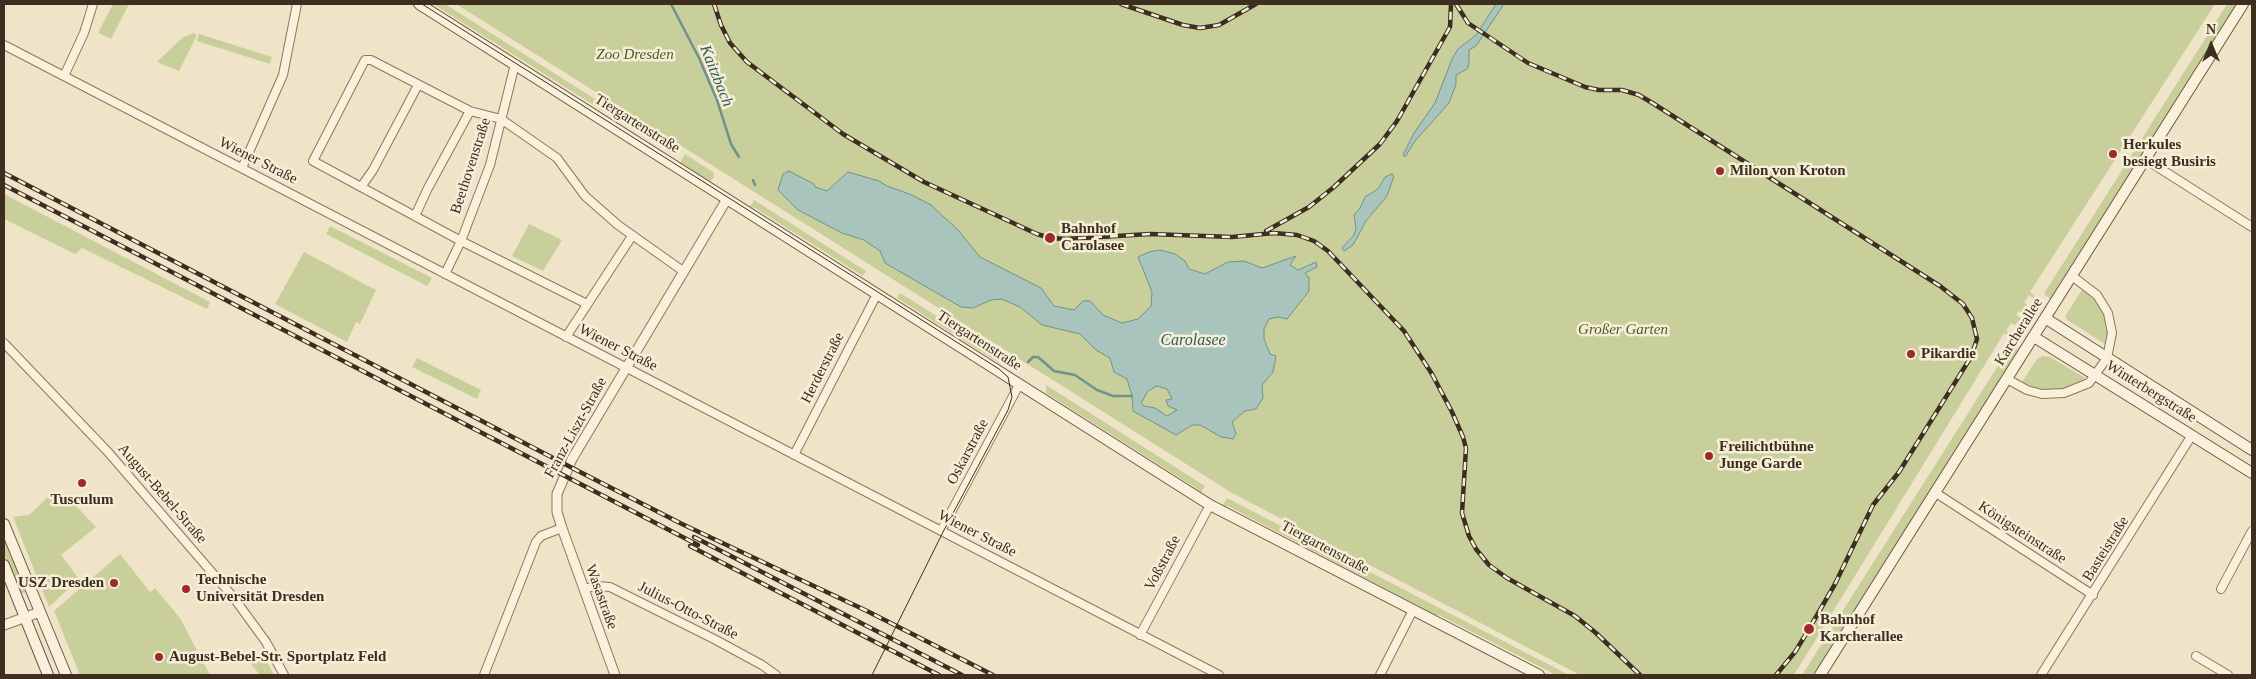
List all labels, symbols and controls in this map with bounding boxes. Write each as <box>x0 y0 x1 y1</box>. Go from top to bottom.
north arrow <box>2186 20 2236 70</box>
text: N <box>2206 22 2216 37</box>
water label: Kaitzbach <box>695 42 737 110</box>
park label: Zoo Dresden <box>596 46 674 64</box>
street label: Tiergartenstraße <box>591 91 683 157</box>
street label: Beethovenstraße <box>447 116 495 216</box>
street label: Wiener Straße <box>216 134 300 188</box>
place label: Herkules besiegt Busiris <box>2123 136 2216 171</box>
marker: Herkules besiegt Busiris <box>2107 148 2119 160</box>
place label: Milon von Kroton <box>1730 162 1846 180</box>
marker: Milon von Kroton <box>1714 165 1726 177</box>
place label: Bahnhof Carolasee <box>1061 220 1124 255</box>
marker: Bahnhof Carolasee <box>1043 231 1057 245</box>
street label: Karcherallee <box>1991 295 2047 369</box>
street label: Tiergartenstraße <box>933 307 1025 375</box>
street label: Wiener Straße <box>576 321 660 375</box>
park label: Großer Garten <box>1578 321 1668 339</box>
street label: Herderstraße <box>797 329 849 407</box>
water label: Carolasee <box>1160 331 1226 351</box>
place label: Pikardie <box>1921 345 1976 363</box>
marker: Pikardie <box>1905 348 1917 360</box>
street label: Winterbergstraße <box>2102 357 2200 427</box>
street label: Franz-Liszt-Straße <box>541 374 611 482</box>
street label: Oskarstraße <box>943 416 993 488</box>
place label: Freilichtbühne Junge Garde <box>1719 438 1814 473</box>
street label: August-Bebel-Straße <box>114 440 210 548</box>
marker: Freilichtbühne Junge Garde <box>1703 450 1715 462</box>
marker: Tusculum <box>76 477 88 489</box>
place label: Tusculum <box>51 491 113 509</box>
street label: Königsteinstraße <box>1974 498 2070 568</box>
street label: Wiener Straße <box>935 507 1019 561</box>
street label: Basteistraße <box>2079 513 2133 585</box>
street label: Tiergartenstraße <box>1278 517 1372 579</box>
street label: Voßstraße <box>1141 532 1185 594</box>
street label: Wasastraße <box>581 562 621 632</box>
place label: Technische Universität Dresden <box>196 571 324 606</box>
place label: USZ Dresden <box>18 574 104 592</box>
marker: USZ Dresden <box>108 577 120 589</box>
street label: Julius-Otto-Straße <box>635 578 741 644</box>
marker: Technische Universität Dresden <box>180 583 192 595</box>
place label: Bahnhof Karcherallee <box>1820 611 1903 646</box>
marker: Bahnhof Karcherallee <box>1802 622 1816 636</box>
place label: August-Bebel-Str. Sportplatz Feld <box>169 648 386 666</box>
marker: August-Bebel-Str. Sportplatz Feld <box>153 651 165 663</box>

